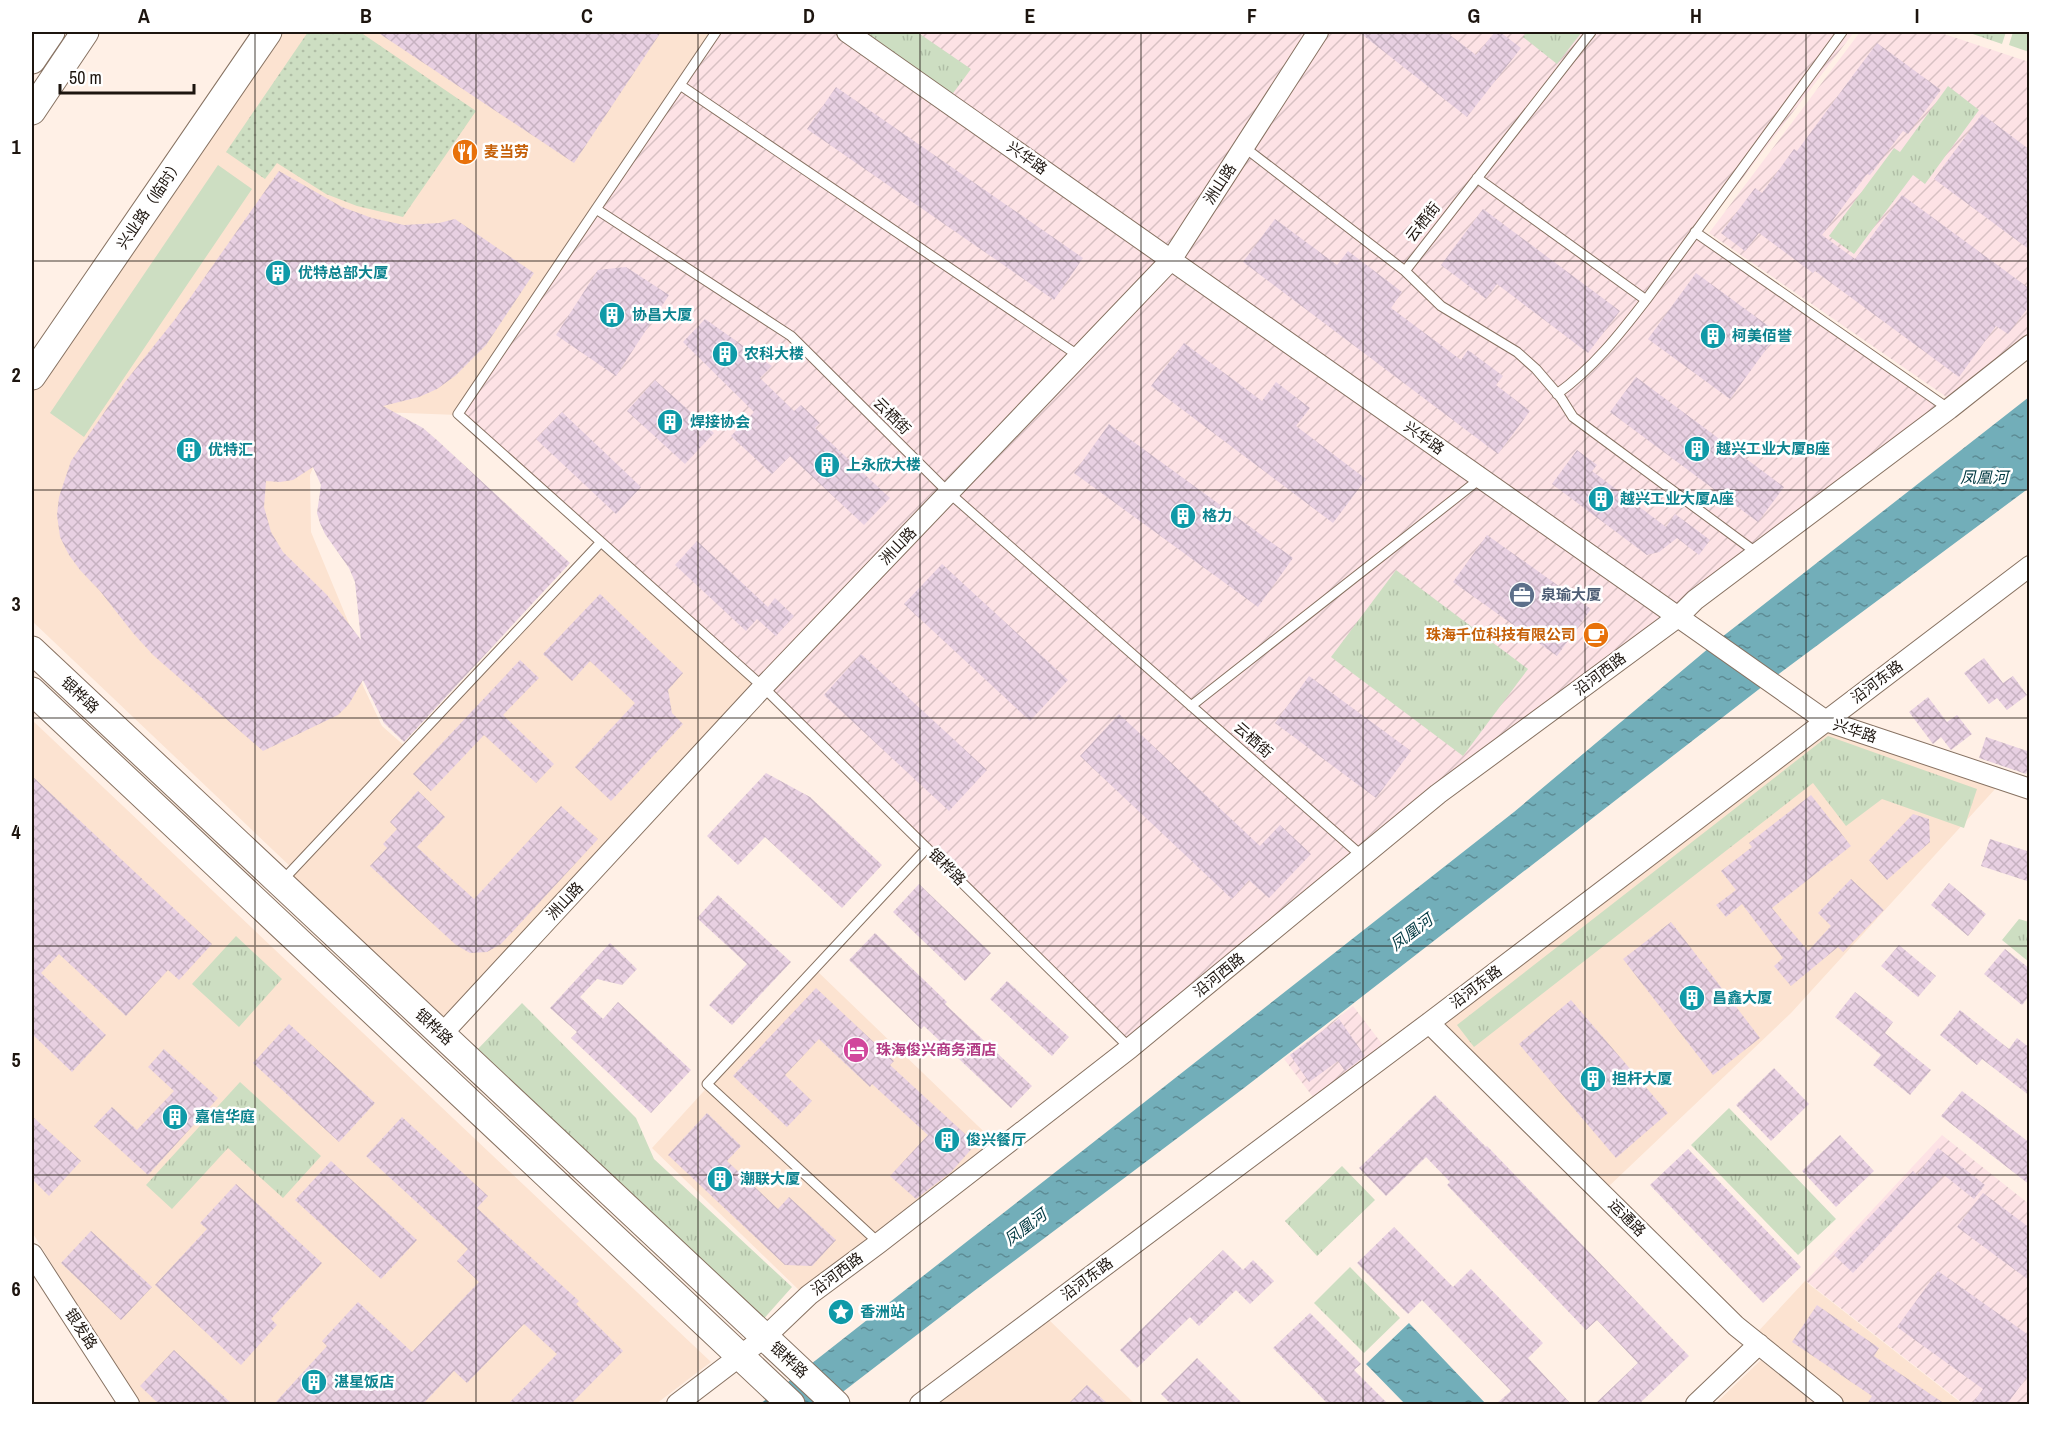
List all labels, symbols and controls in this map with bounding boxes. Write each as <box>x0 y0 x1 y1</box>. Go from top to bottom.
text: A <box>138 2 150 29</box>
text: B <box>360 2 372 29</box>
text: C <box>581 2 593 29</box>
text: D <box>803 2 815 29</box>
text: E <box>1025 2 1036 29</box>
text: F <box>1247 2 1257 29</box>
text: G <box>1468 2 1480 29</box>
text: H <box>1690 2 1702 29</box>
text: I <box>1915 2 1919 29</box>
scale bar <box>60 57 194 95</box>
text: 50 m <box>69 65 102 90</box>
text: 1 <box>11 133 21 160</box>
street label: 兴华路 <box>1003 136 1052 179</box>
restaurant icon: 麦当劳 <box>450 137 480 167</box>
place label: 麦当劳 <box>484 141 529 162</box>
street label: 兴业路（临时） <box>112 154 188 253</box>
street label: 洲山路 <box>1199 159 1241 208</box>
street label: 云栖街 <box>1400 197 1445 246</box>
building icon: 优特总部大厦 <box>263 258 293 288</box>
place label: 优特总部大厦 <box>298 262 388 283</box>
building icon: 协昌大厦 <box>597 300 627 330</box>
place label: 协昌大厦 <box>632 304 692 325</box>
building icon: 柯美佰誉 <box>1698 321 1728 351</box>
place label: 柯美佰誉 <box>1732 325 1792 346</box>
building icon: 农科大楼 <box>710 339 740 369</box>
place label: 农科大楼 <box>744 343 804 364</box>
text: 2 <box>11 361 21 388</box>
street label: 云栖街 <box>869 392 916 439</box>
building icon: 焊接协会 <box>655 407 685 437</box>
place label: 焊接协会 <box>690 411 750 432</box>
street label: 兴华路 <box>1400 416 1449 459</box>
building icon: 越兴工业大厦B座 <box>1682 434 1712 464</box>
building icon: 优特汇 <box>174 435 204 465</box>
place label: 越兴工业大厦B座 <box>1716 438 1830 459</box>
place label: 优特汇 <box>208 439 253 460</box>
building icon: 上永欣大楼 <box>812 450 842 480</box>
place label: 上永欣大楼 <box>846 454 921 475</box>
water label: 凤凰河 <box>1960 466 2011 488</box>
building icon: 越兴工业大厦A座 <box>1586 484 1616 514</box>
place label: 越兴工业大厦A座 <box>1620 488 1734 509</box>
building icon: 格力 <box>1168 501 1198 531</box>
place label: 格力 <box>1202 505 1232 526</box>
street label: 洲山路 <box>874 522 921 569</box>
office icon: 泉瑜大厦 <box>1507 580 1537 610</box>
place label: 泉瑜大厦 <box>1541 584 1601 605</box>
text: 3 <box>11 590 21 617</box>
cafe icon: 珠海千位科技有限公司 <box>1581 620 1611 650</box>
place label: 珠海千位科技有限公司 <box>1426 624 1576 645</box>
street label: 沿河西路 <box>1569 647 1630 700</box>
street label: 沿河东路 <box>1846 655 1907 708</box>
street label: 银桦路 <box>57 672 104 718</box>
street label: 兴华路 <box>1831 714 1880 747</box>
street label: 云栖街 <box>1229 717 1277 762</box>
text: 4 <box>11 818 21 845</box>
street label: 银桦路 <box>924 843 971 890</box>
street label: 洲山路 <box>542 877 588 924</box>
water label: 凤凰河 <box>1385 907 1439 955</box>
street label: 沿河西路 <box>1189 948 1249 1002</box>
street label: 沿河东路 <box>1445 960 1506 1013</box>
building icon: 昌鑫大厦 <box>1677 983 1707 1013</box>
place label: 昌鑫大厦 <box>1712 987 1772 1008</box>
street label: 银桦路 <box>411 1004 458 1050</box>
hotel icon: 珠海俊兴商务酒店 <box>841 1035 871 1065</box>
place label: 珠海俊兴商务酒店 <box>876 1039 996 1060</box>
text: 5 <box>11 1046 21 1073</box>
building icon: 担杆大厦 <box>1578 1064 1608 1094</box>
place label: 担杆大厦 <box>1612 1068 1672 1089</box>
building icon: 嘉信华庭 <box>160 1102 190 1132</box>
place label: 嘉信华庭 <box>195 1106 255 1127</box>
building icon: 俊兴餐厅 <box>932 1125 962 1155</box>
place label: 俊兴餐厅 <box>966 1129 1026 1150</box>
building icon: 潮联大厦 <box>705 1164 735 1194</box>
place label: 潮联大厦 <box>740 1168 800 1189</box>
street label: 运通路 <box>1604 1194 1651 1241</box>
water label: 凤凰河 <box>999 1202 1053 1250</box>
street label: 沿河西路 <box>806 1247 867 1300</box>
street label: 沿河东路 <box>1056 1252 1117 1305</box>
text: 6 <box>11 1275 21 1302</box>
place icon: 香洲站 <box>826 1297 856 1327</box>
place label: 香洲站 <box>860 1301 905 1322</box>
street label: 银发路 <box>60 1304 102 1353</box>
street label: 银桦路 <box>766 1337 813 1383</box>
building icon: 湛星饭店 <box>299 1367 329 1397</box>
place label: 湛星饭店 <box>334 1371 394 1392</box>

